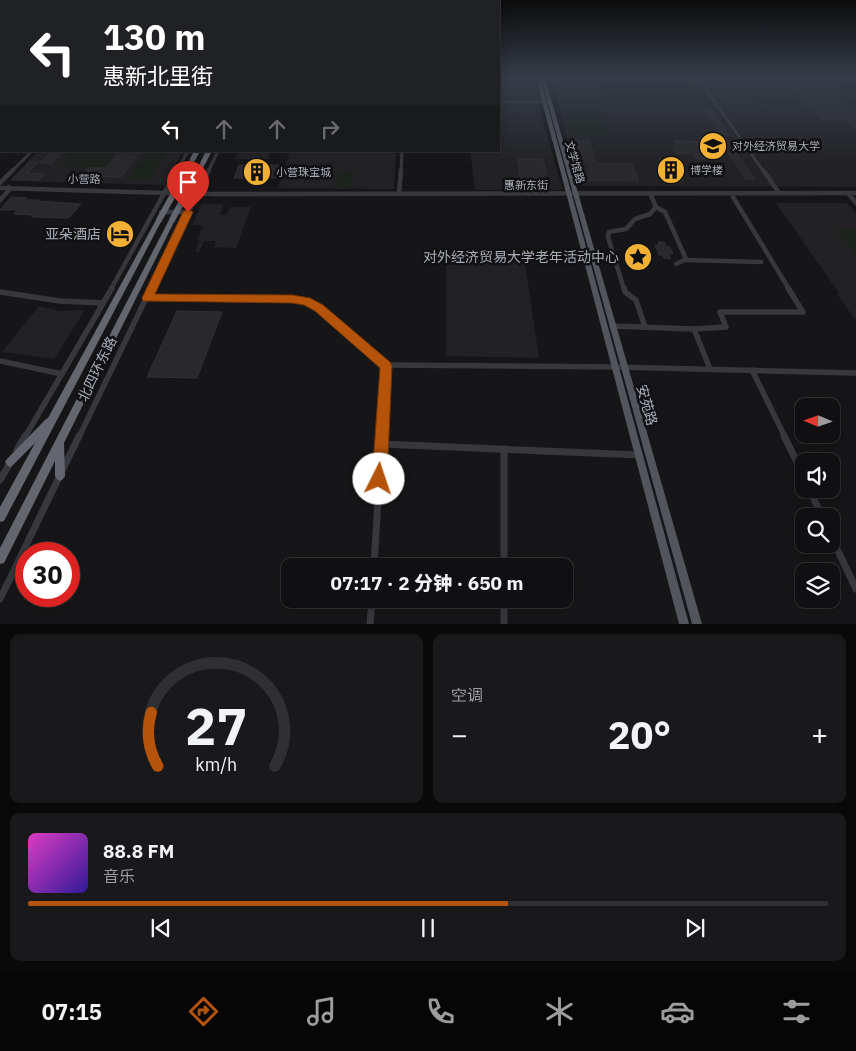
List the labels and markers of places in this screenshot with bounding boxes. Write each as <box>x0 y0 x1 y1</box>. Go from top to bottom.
school or university icon: 对外经济贸易大学 <box>698 131 728 161</box>
place label: 对外经济贸易大学 <box>732 139 820 153</box>
building icon: 博学楼 <box>656 155 686 185</box>
building icon: 小营珠宝城 <box>242 157 272 187</box>
pin <box>167 161 209 212</box>
place label: 博学楼 <box>690 163 723 177</box>
place label: 小营珠宝城 <box>276 165 331 179</box>
hotel icon: 亚朵酒店 <box>105 219 135 249</box>
place label: 亚朵酒店 <box>45 225 101 243</box>
place icon: 对外经济贸易大学老年活动中心 <box>623 242 653 272</box>
place label: 对外经济贸易大学老年活动中心 <box>423 248 619 266</box>

